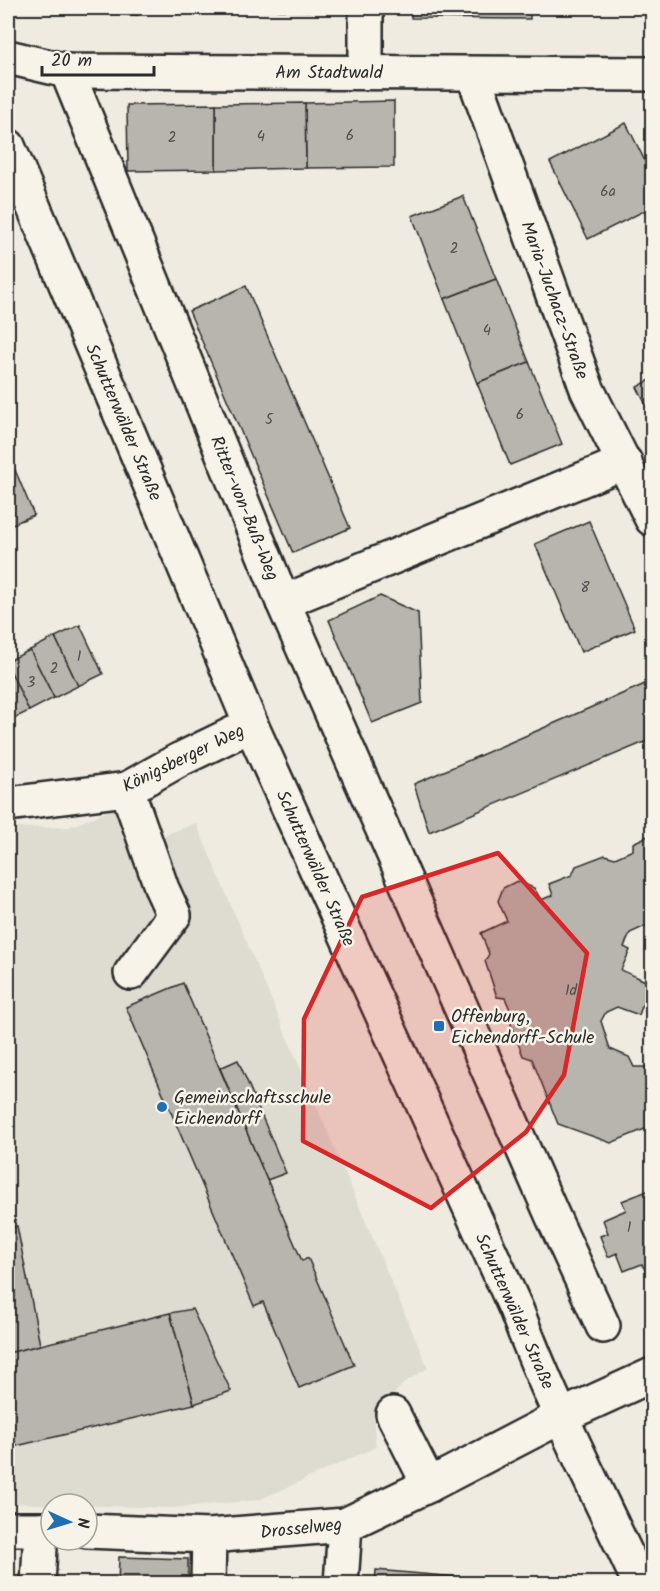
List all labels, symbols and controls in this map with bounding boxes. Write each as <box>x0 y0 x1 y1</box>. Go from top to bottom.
scale bar <box>42 39 154 77</box>
text: 20 m <box>51 47 92 76</box>
street label: Am Stadtwald <box>275 59 384 88</box>
house number: 6 <box>346 124 354 148</box>
house number: 4 <box>257 125 265 149</box>
house number: 2 <box>168 126 176 150</box>
house number: 6a <box>600 180 616 204</box>
street label: Maria-Juchacz-Straße <box>511 217 596 384</box>
house number: 2 <box>450 237 458 261</box>
house number: 4 <box>483 319 491 343</box>
street label: Schutterwälder Straße <box>76 339 169 506</box>
house number: 6 <box>516 403 524 427</box>
house number: 5 <box>265 408 274 432</box>
street label: Ritter-von-Buß-Weg <box>201 432 286 586</box>
house number: 8 <box>580 576 590 600</box>
house number: 1 <box>77 645 82 669</box>
house number: 2 <box>50 657 58 681</box>
house number: 3 <box>27 671 36 695</box>
street label: Königsberger Weg <box>118 717 250 802</box>
street label: Schutterwälder Straße <box>267 786 362 952</box>
house number: 1d <box>565 979 578 1003</box>
place label: Offenburg, Eichendorff-Schule <box>451 1003 594 1053</box>
marker: Offenburg, Eichendorff-Schule <box>432 1019 446 1033</box>
place label: Gemeinschaftsschule Eichendorff <box>174 1084 331 1134</box>
marker: Gemeinschaftsschule Eichendorff <box>155 1100 169 1114</box>
house number: 1 <box>627 1216 632 1240</box>
street label: Schutterwälder Straße <box>466 1229 561 1395</box>
north arrow <box>39 1492 99 1552</box>
street label: Drosselweg <box>259 1511 344 1548</box>
text: N <box>70 1517 95 1529</box>

